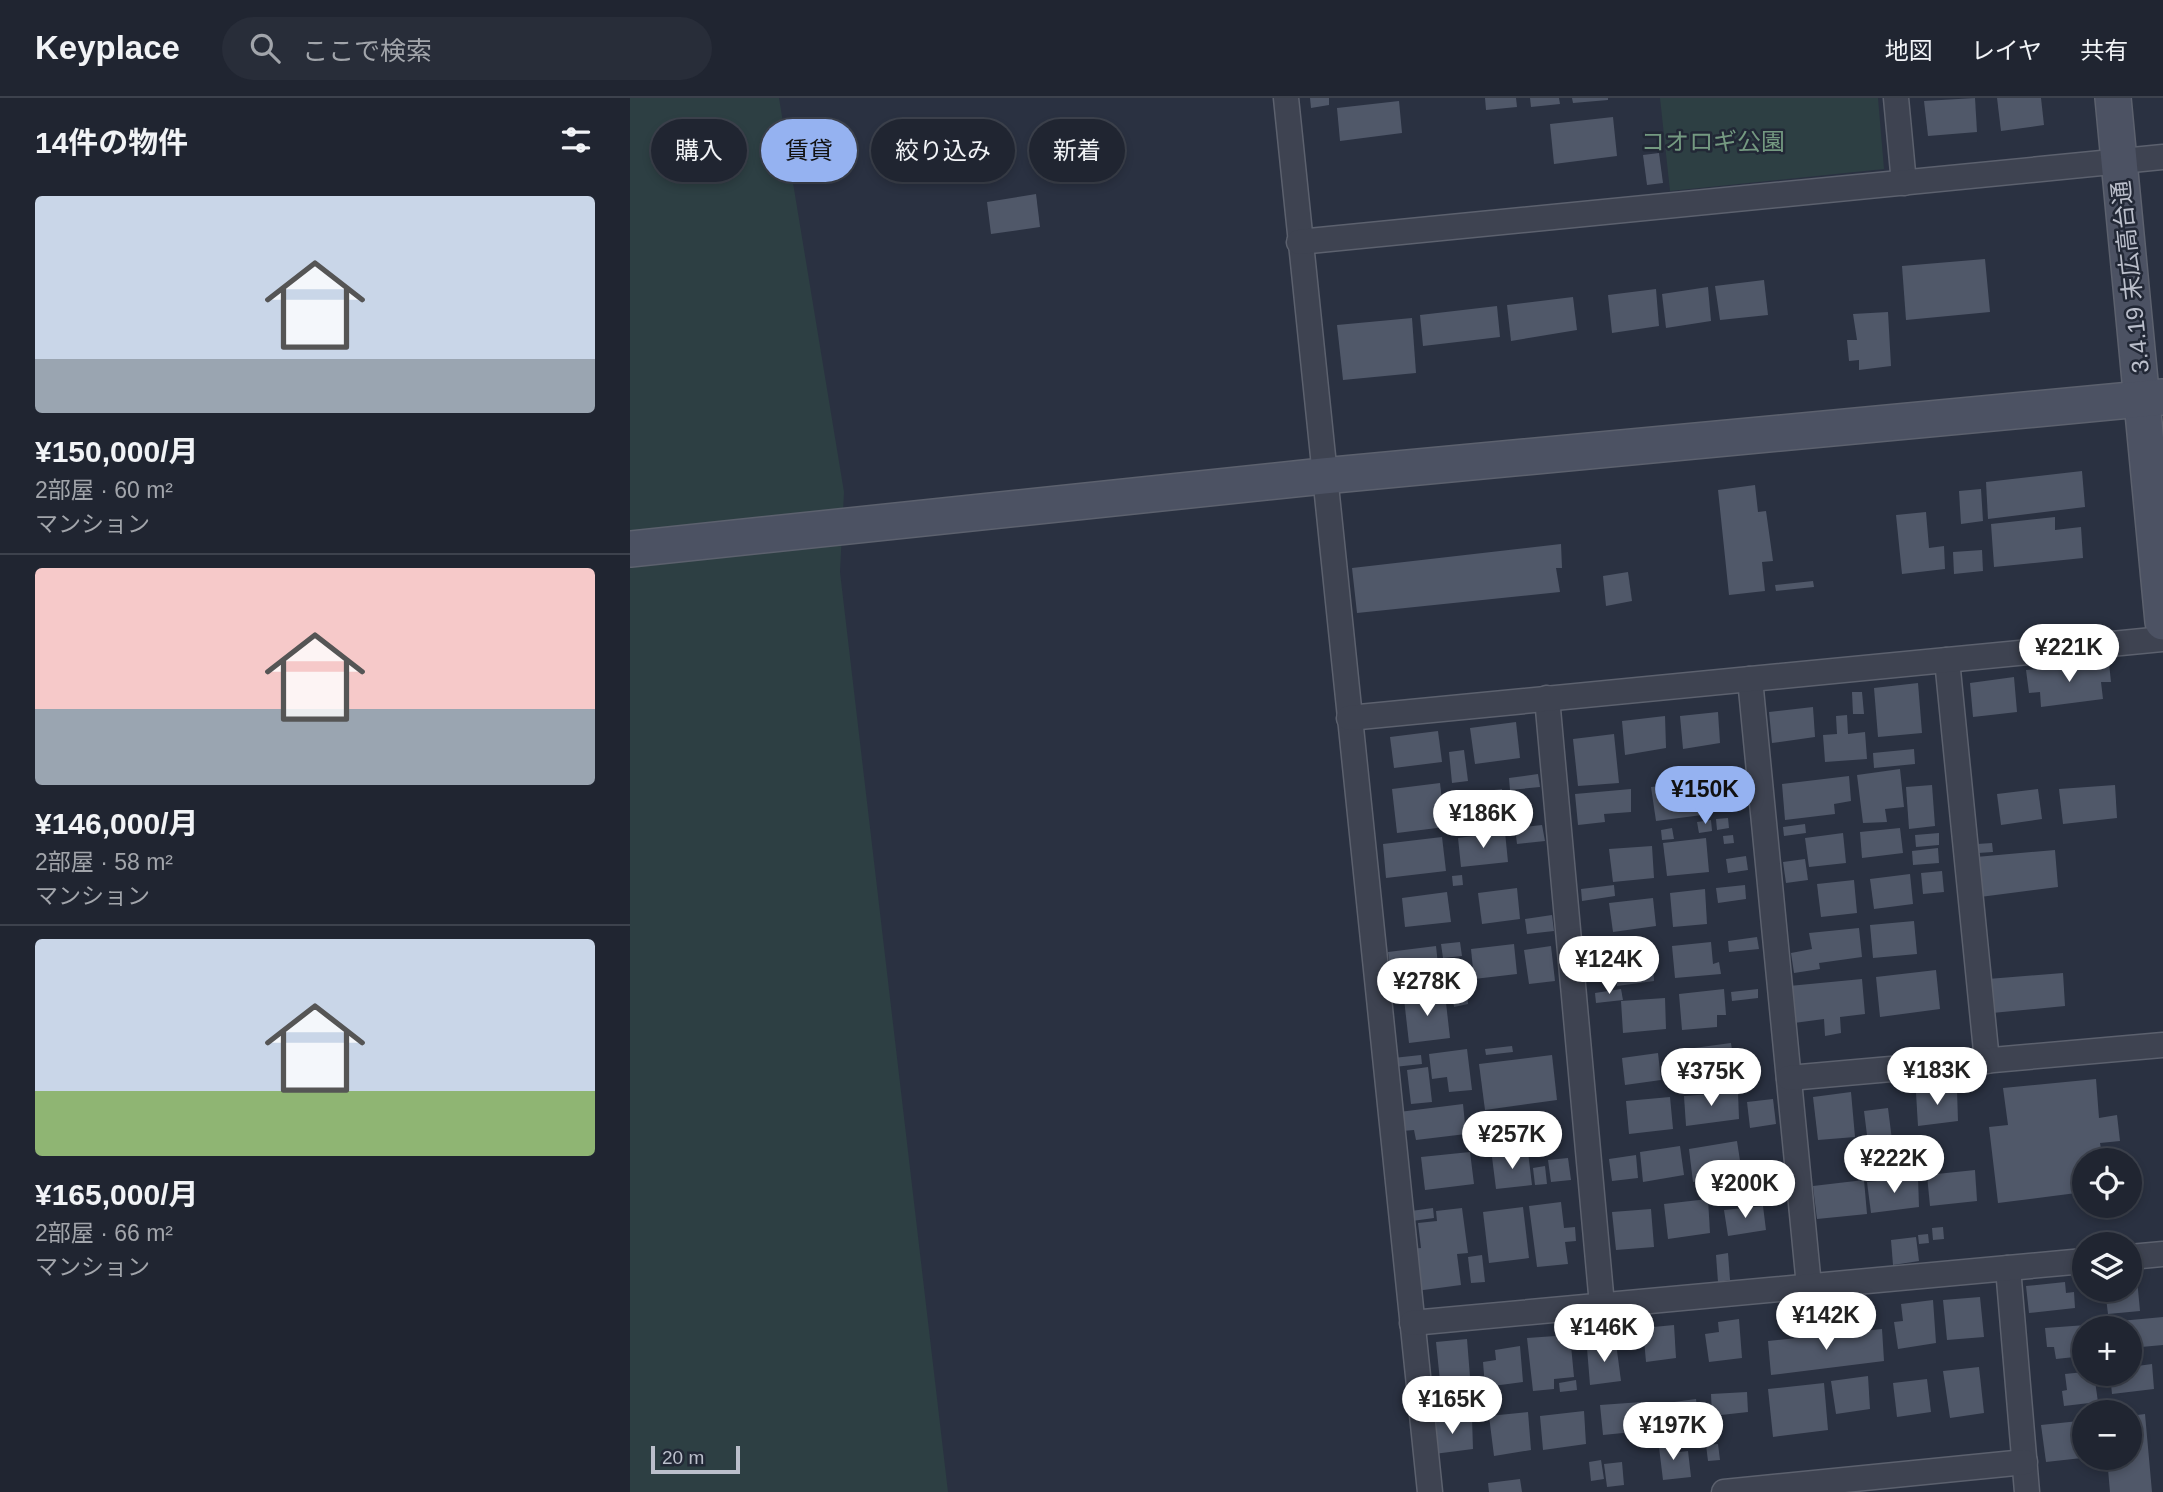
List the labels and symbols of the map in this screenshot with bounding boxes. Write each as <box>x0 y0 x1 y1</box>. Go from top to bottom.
park label: コオロギ公園 <box>1641 128 1785 155</box>
street label: 3.4.19 末広高台通 <box>2107 179 2154 375</box>
pin: ¥221K <box>2020 624 2118 684</box>
pin: ¥150K <box>1656 766 1754 826</box>
pin: ¥186K <box>1434 790 1532 850</box>
pin: ¥124K <box>1560 936 1658 996</box>
pin: ¥278K <box>1378 958 1476 1018</box>
pin: ¥375K <box>1662 1048 1760 1108</box>
pin: ¥183K <box>1888 1048 1986 1107</box>
pin: ¥257K <box>1463 1112 1561 1171</box>
pin: ¥222K <box>1845 1136 1943 1195</box>
pin: ¥200K <box>1696 1160 1794 1220</box>
pin: ¥142K <box>1777 1292 1875 1352</box>
pin: ¥146K <box>1555 1304 1653 1364</box>
pin: ¥165K <box>1403 1376 1501 1436</box>
pin: ¥197K <box>1624 1402 1722 1462</box>
scale bar <box>651 1443 740 1475</box>

